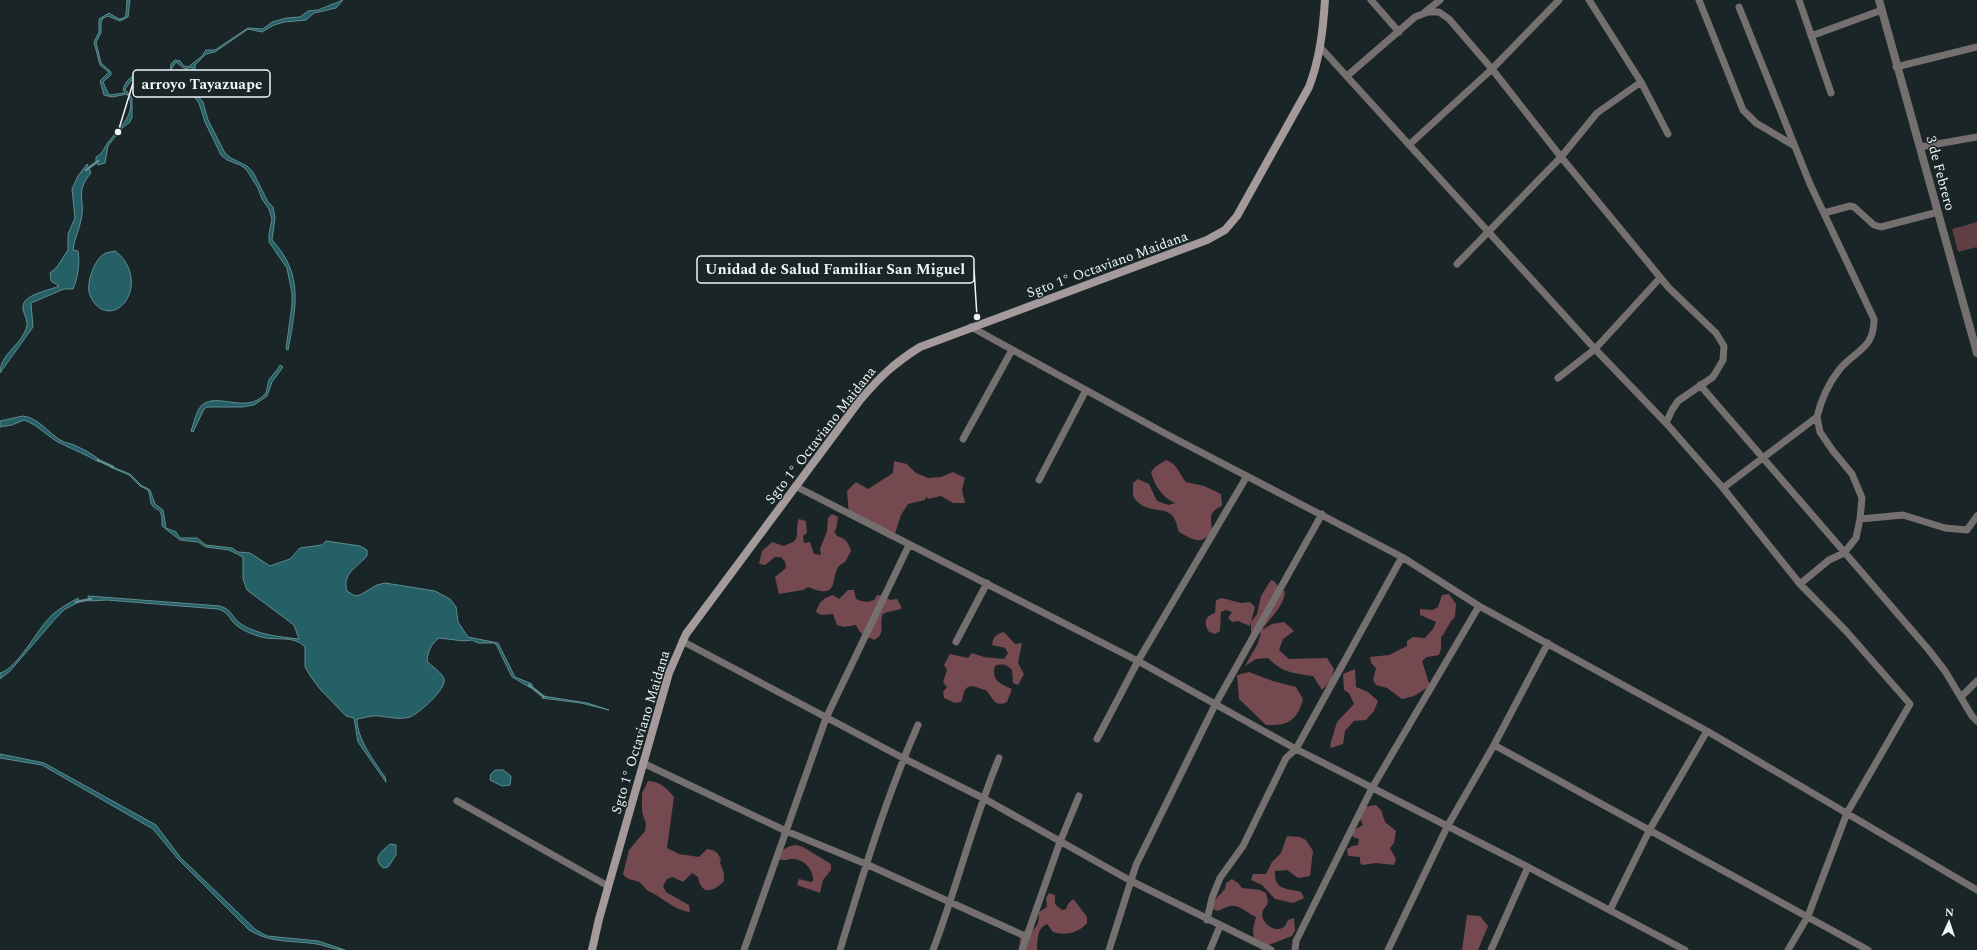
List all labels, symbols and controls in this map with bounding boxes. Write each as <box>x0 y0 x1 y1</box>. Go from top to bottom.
callout: arroyo Tayazuape <box>133 70 270 97</box>
text: arroyo Tayazuape <box>141 73 263 96</box>
street label: 3 de Febrero <box>1920 133 1961 213</box>
street label: Sgto 1° Octaviano Maidana <box>1024 225 1191 303</box>
callout: Unidad de Salud Familiar San Miguel <box>697 256 974 283</box>
text: Unidad de Salud Familiar San Miguel <box>705 258 965 281</box>
street label: Sgto 1° Octaviano Maidana <box>760 362 881 509</box>
street label: Sgto 1° Octaviano Maidana <box>606 648 675 816</box>
north arrow <box>1929 902 1969 942</box>
text: N <box>1945 904 1954 921</box>

